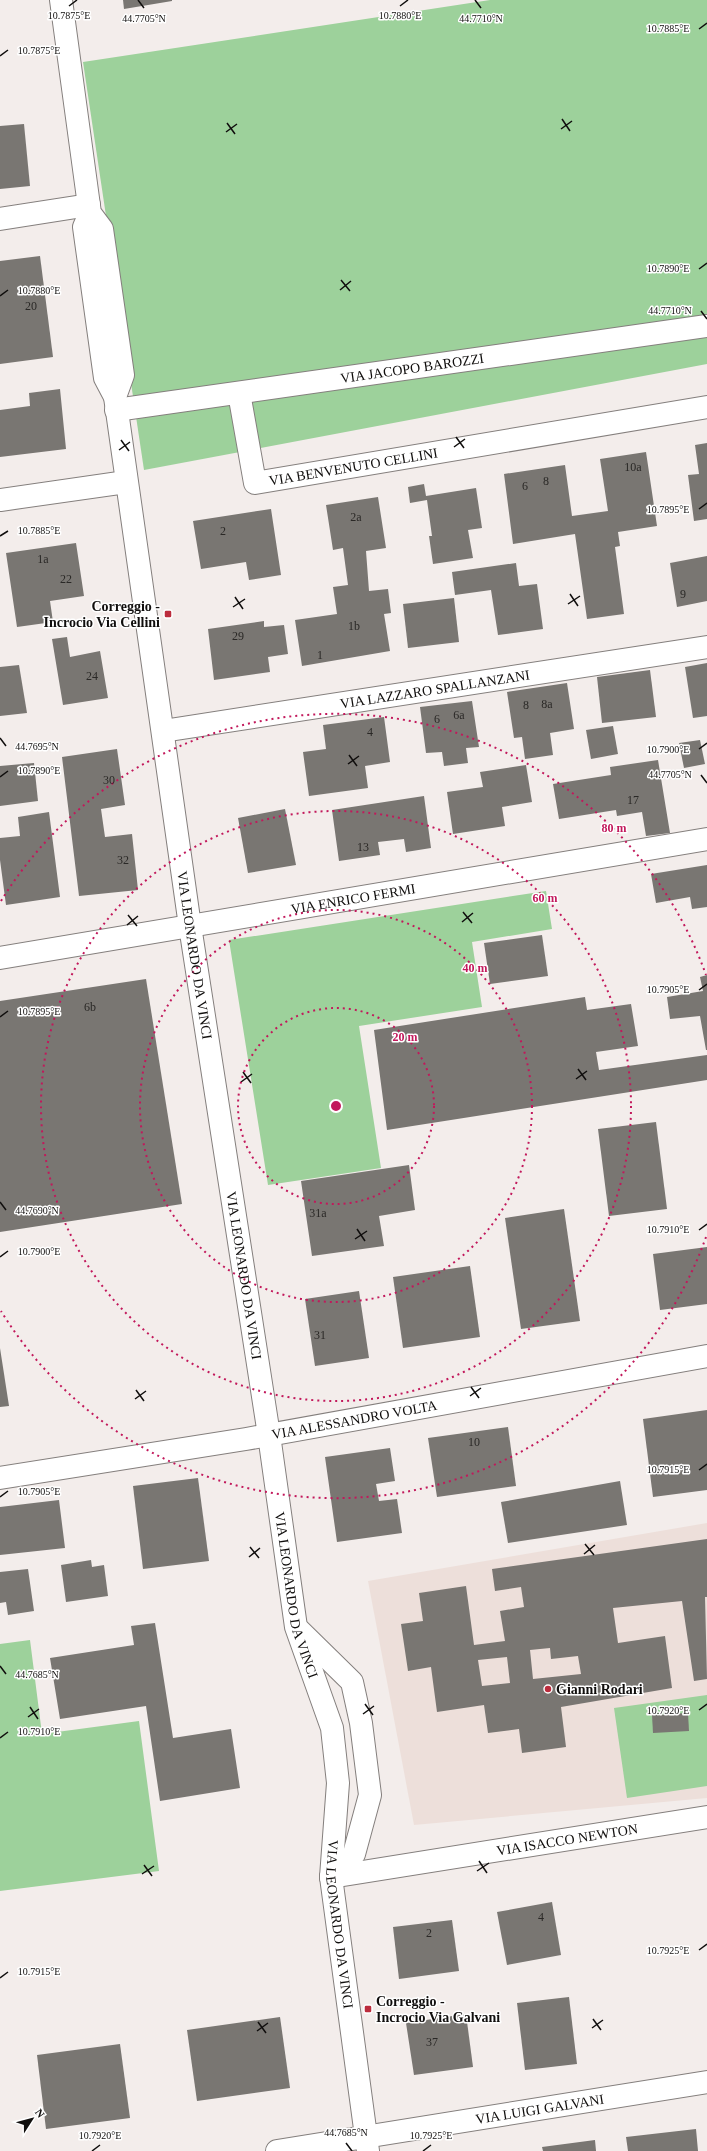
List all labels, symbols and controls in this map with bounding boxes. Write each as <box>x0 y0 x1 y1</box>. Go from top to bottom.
text: 10.7875°E <box>48 10 90 21</box>
text: 10.7880°E <box>379 10 421 21</box>
text: 44.7705°N <box>122 13 166 24</box>
text: 44.7710°N <box>459 13 503 24</box>
text: 10.7885°E <box>647 23 689 34</box>
text: 10.7875°E <box>18 45 60 56</box>
text: 10.7890°E <box>647 263 689 274</box>
text: 10.7880°E <box>18 285 60 296</box>
house number: 20 <box>25 299 37 313</box>
text: 44.7710°N <box>648 305 692 316</box>
street label: VIA JACOPO BAROZZI <box>339 350 485 386</box>
street label: VIA BENVENUTO CELLINI <box>268 445 439 488</box>
house number: 10a <box>624 460 642 474</box>
house number: 8 <box>543 474 549 488</box>
house number: 6 <box>522 479 528 493</box>
text: 10.7895°E <box>647 504 689 515</box>
house number: 2a <box>350 510 362 524</box>
house number: 2 <box>220 524 226 538</box>
text: 10.7885°E <box>18 525 60 536</box>
house number: 1a <box>37 552 49 566</box>
house number: 22 <box>60 572 72 586</box>
house number: 9 <box>680 587 686 601</box>
place label: Correggio - Incrocio Via Cellini <box>44 599 160 630</box>
marker: Correggio - Incrocio Via Cellini <box>163 609 173 619</box>
house number: 1b <box>348 619 360 633</box>
house number: 29 <box>232 629 244 643</box>
house number: 1 <box>317 648 323 662</box>
street label: VIA LAZZARO SPALLANZANI <box>339 667 531 711</box>
house number: 24 <box>86 669 98 683</box>
house number: 8a <box>541 697 553 711</box>
house number: 8 <box>523 698 529 712</box>
house number: 6a <box>453 708 465 722</box>
house number: 6 <box>434 712 440 726</box>
house number: 4 <box>367 725 373 739</box>
text: 44.7695°N <box>15 741 59 752</box>
text: 10.7900°E <box>647 744 689 755</box>
text: 10.7890°E <box>18 765 60 776</box>
text: 44.7705°N <box>648 769 692 780</box>
house number: 30 <box>103 773 115 787</box>
house number: 17 <box>627 793 639 807</box>
text: 80 m <box>602 821 627 835</box>
house number: 13 <box>357 840 369 854</box>
house number: 32 <box>117 853 129 867</box>
street label: VIA LEONARDO DA VINCI <box>175 870 215 1041</box>
street label: VIA ENRICO FERMI <box>290 881 417 916</box>
text: 60 m <box>533 891 558 905</box>
text: 40 m <box>463 961 488 975</box>
text: 10.7905°E <box>647 984 689 995</box>
house number: 6b <box>84 1000 96 1014</box>
text: 10.7895°E <box>18 1006 60 1017</box>
text: 20 m <box>393 1030 418 1044</box>
centre of rings <box>329 1099 343 1113</box>
street label: VIA LEONARDO DA VINCI <box>224 1190 265 1361</box>
text: 44.7690°N <box>15 1205 59 1216</box>
house number: 31a <box>309 1206 327 1220</box>
text: 10.7910°E <box>647 1224 689 1235</box>
text: 10.7900°E <box>18 1246 60 1257</box>
house number: 31 <box>314 1328 326 1342</box>
street label: VIA ALESSANDRO VOLTA <box>270 1397 439 1442</box>
house number: 10 <box>468 1435 480 1449</box>
text: 10.7915°E <box>647 1464 689 1475</box>
text: 10.7905°E <box>18 1486 60 1497</box>
street label: VIA LEONARDO DA VINCI <box>272 1511 321 1680</box>
text: 44.7685°N <box>15 1669 59 1680</box>
place label: Gianni Rodari <box>556 1682 643 1697</box>
marker: Gianni Rodari <box>543 1684 553 1694</box>
text: 10.7920°E <box>647 1705 689 1716</box>
text: 10.7910°E <box>18 1726 60 1737</box>
street label: VIA ISACCO NEWTON <box>495 1821 639 1858</box>
street label: VIA LEONARDO DA VINCI <box>323 1839 356 2010</box>
house number: 4 <box>538 1910 544 1924</box>
house number: 2 <box>426 1926 432 1940</box>
text: 10.7925°E <box>647 1945 689 1956</box>
text: 10.7915°E <box>18 1966 60 1977</box>
place label: Correggio - Incrocio Via Galvani <box>376 1994 500 2025</box>
marker: Correggio - Incrocio Via Galvani <box>363 2004 373 2014</box>
house number: 37 <box>426 2035 438 2049</box>
street label: VIA LUIGI GALVANI <box>474 2091 605 2127</box>
north arrow <box>12 2099 52 2139</box>
text: N <box>33 2106 47 2120</box>
text: 44.7685°N <box>324 2127 368 2138</box>
text: 10.7920°E <box>79 2130 121 2141</box>
text: 10.7925°E <box>410 2130 452 2141</box>

